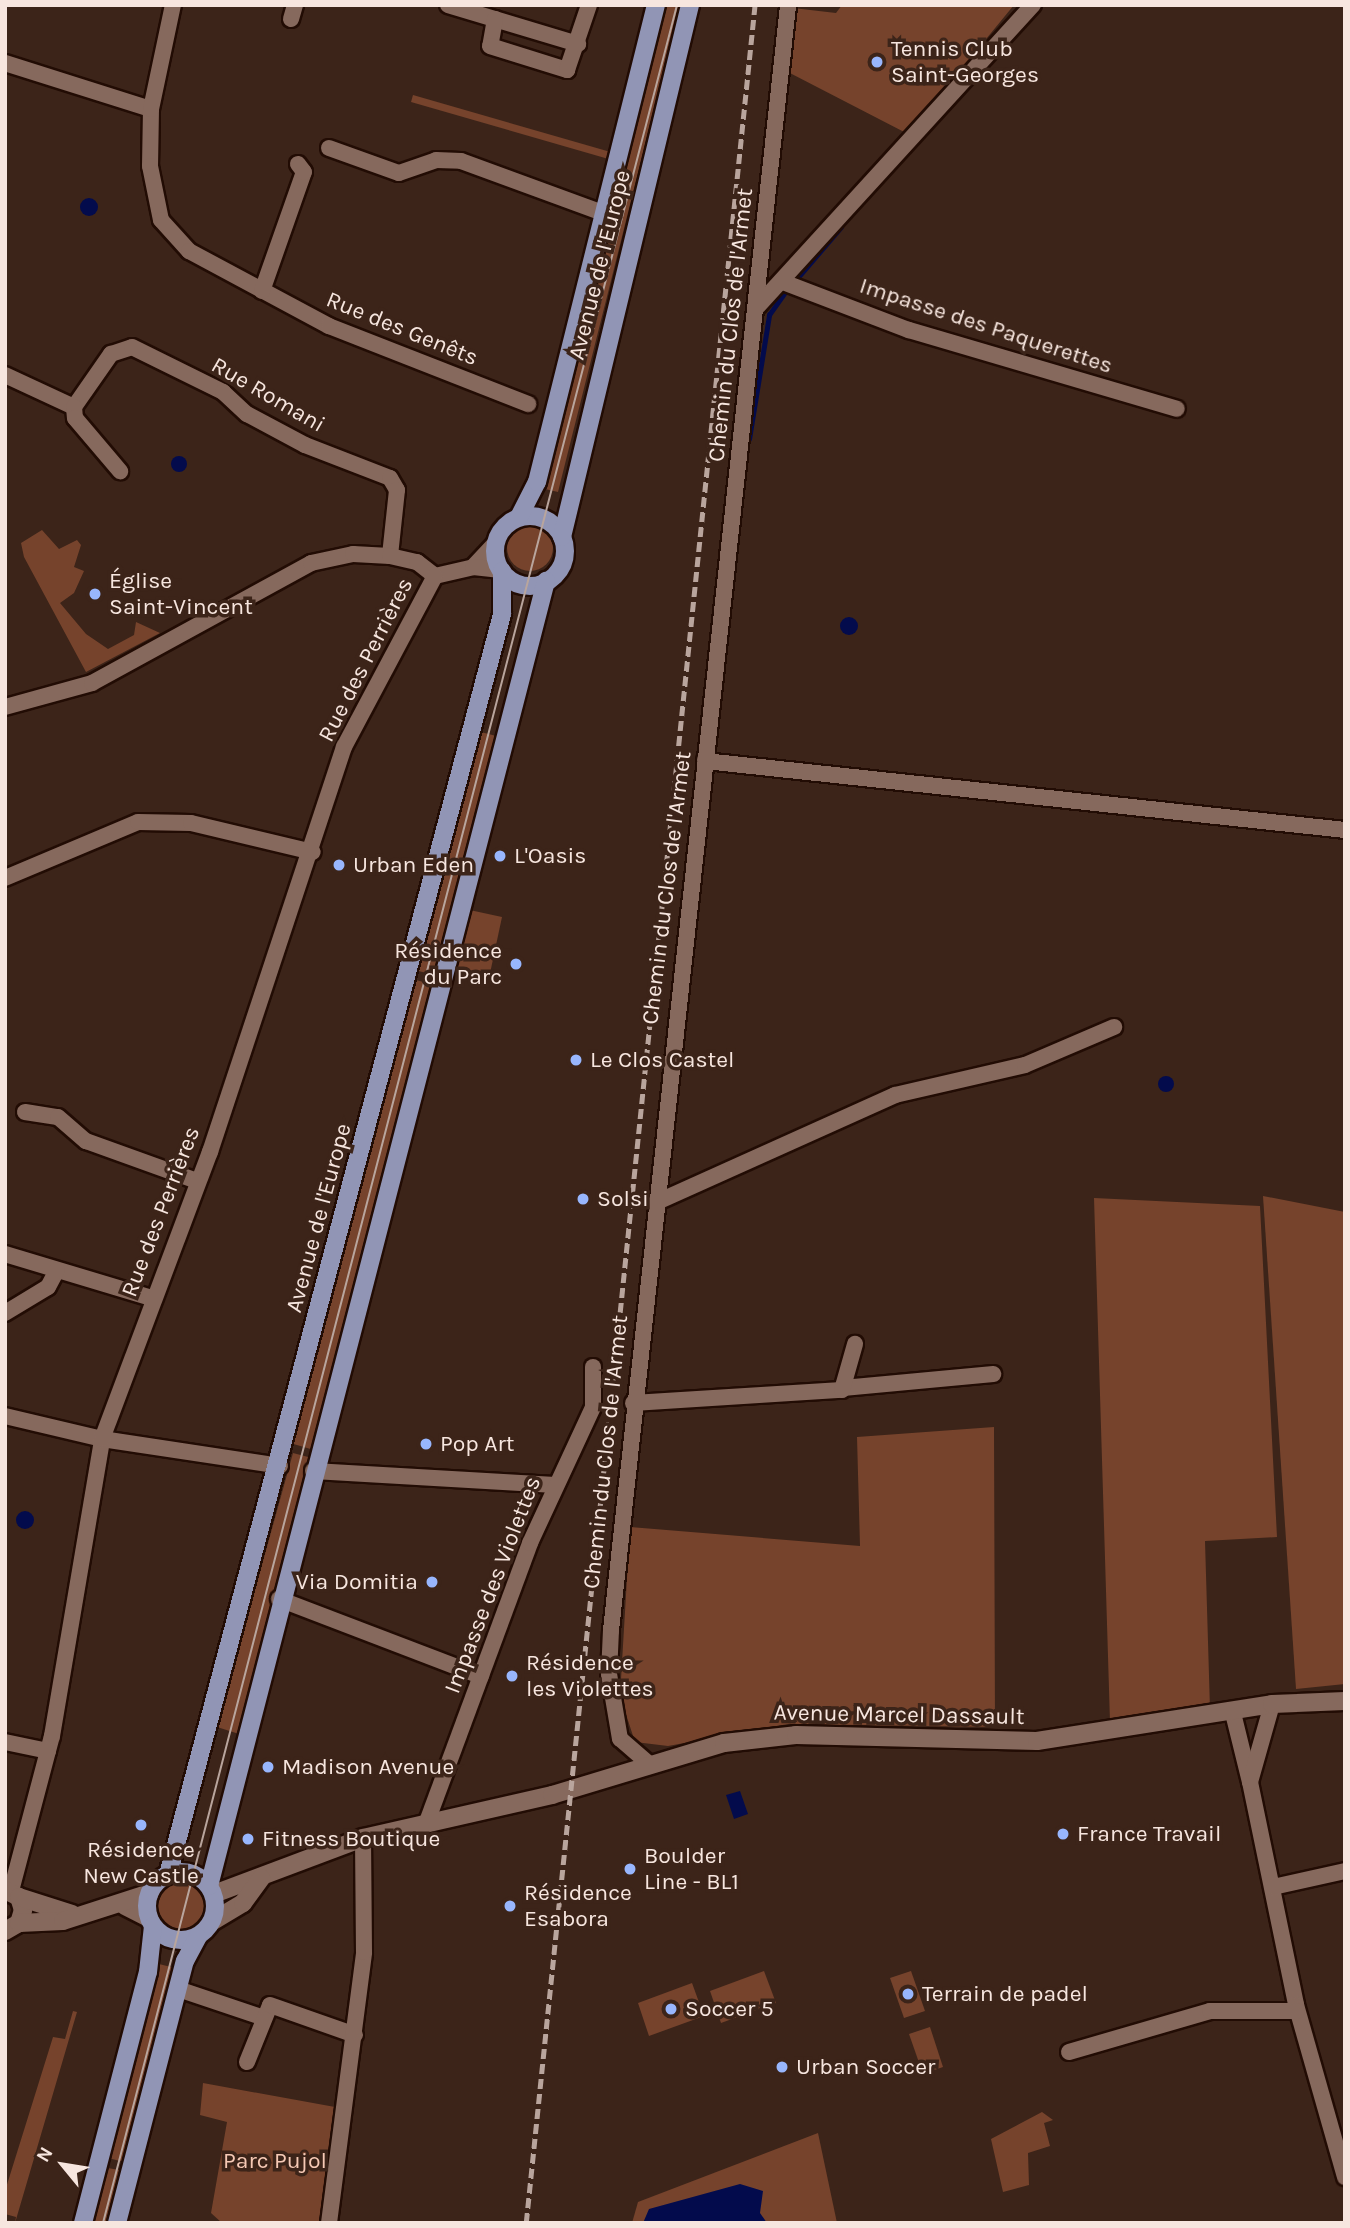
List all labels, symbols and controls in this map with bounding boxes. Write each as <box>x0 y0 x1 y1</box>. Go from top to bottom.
place label: Tennis Club Saint-Georges <box>891 35 1039 89</box>
marker: Tennis Club Saint-Georges <box>869 54 885 70</box>
street label: Avenue de l'Europe <box>563 167 637 363</box>
street label: Chemin du Clos de l'Armet <box>703 187 759 463</box>
street label: Impasse des Paquerettes <box>856 272 1116 380</box>
street label: Rue des Genêts <box>322 286 482 372</box>
street label: Rue Romani <box>206 351 330 439</box>
place label: Église Saint-Vincent <box>109 567 253 621</box>
street label: Rue des Perrières <box>313 573 419 747</box>
marker: Église Saint-Vincent <box>87 586 103 602</box>
street label: Chemin du Clos de l'Armet <box>637 750 697 1026</box>
place label: L'Oasis <box>514 842 586 870</box>
marker: L'Oasis <box>492 848 508 864</box>
place label: Urban Eden <box>353 851 474 879</box>
marker: Urban Eden <box>331 857 347 873</box>
place label: Résidence du Parc <box>394 937 502 991</box>
marker: Résidence du Parc <box>508 956 524 972</box>
place label: Le Clos Castel <box>590 1046 734 1074</box>
marker: Le Clos Castel <box>568 1052 584 1068</box>
street label: Avenue de l'Europe <box>280 1120 358 1316</box>
street label: Rue des Perrières <box>116 1123 206 1301</box>
place label: Solsi <box>597 1185 649 1213</box>
marker: Solsi <box>575 1191 591 1207</box>
street label: Chemin du Clos de l'Armet <box>578 1314 634 1590</box>
place label: Pop Art <box>440 1430 514 1458</box>
marker: Pop Art <box>418 1436 434 1452</box>
street label: Impasse des Violettes <box>439 1473 547 1697</box>
place label: Via Domitia <box>296 1568 418 1596</box>
marker: Via Domitia <box>424 1574 440 1590</box>
place label: Résidence les Violettes <box>526 1649 654 1703</box>
marker: Résidence les Violettes <box>504 1668 520 1684</box>
street label: Avenue Marcel Dassault <box>773 1699 1025 1731</box>
place label: Madison Avenue <box>282 1753 454 1781</box>
marker: Madison Avenue <box>260 1759 276 1775</box>
marker: Résidence New Castle <box>133 1817 149 1833</box>
place label: France Travail <box>1077 1820 1221 1848</box>
place label: Fitness Boutique <box>262 1825 440 1853</box>
marker: France Travail <box>1055 1826 1071 1842</box>
marker: Fitness Boutique <box>240 1831 256 1847</box>
place label: Résidence New Castle <box>83 1836 199 1890</box>
place label: Boulder Line - BL1 <box>644 1842 739 1896</box>
marker: Boulder Line - BL1 <box>622 1861 638 1877</box>
place label: Résidence Esabora <box>524 1879 632 1933</box>
marker: Résidence Esabora <box>502 1898 518 1914</box>
place label: Terrain de padel <box>922 1980 1088 2008</box>
marker: Terrain de padel <box>900 1986 916 2002</box>
place label: Soccer 5 <box>685 1995 774 2023</box>
marker: Soccer 5 <box>663 2001 679 2017</box>
place label: Urban Soccer <box>796 2053 935 2081</box>
marker: Urban Soccer <box>774 2059 790 2075</box>
north arrow <box>28 2130 98 2200</box>
text: N <box>32 2143 58 2166</box>
park label: Parc Pujol <box>223 2147 327 2175</box>

